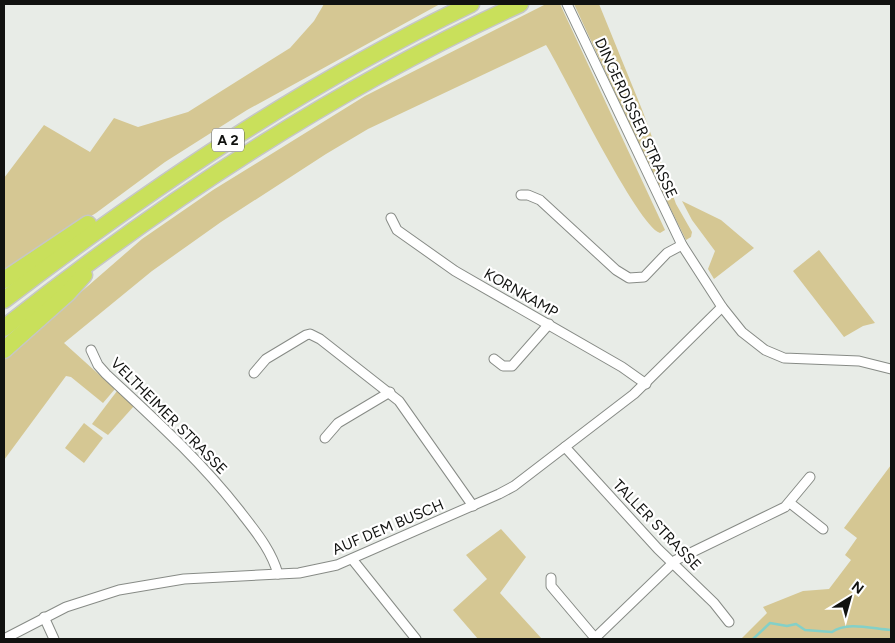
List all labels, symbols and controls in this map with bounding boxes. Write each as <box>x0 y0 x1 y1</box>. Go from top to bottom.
street label: DINGERDISSER STRASSE <box>591 35 681 201</box>
road number: A 2 <box>212 128 244 152</box>
street label: KORNKAMP <box>481 265 561 322</box>
street label: VELTHEIMER STRASSE <box>107 354 231 478</box>
street label: TALLER STRASSE <box>609 476 705 574</box>
street label: AUF DEM BUSCH <box>330 495 446 559</box>
north arrow <box>825 573 875 623</box>
text: N <box>848 578 867 598</box>

